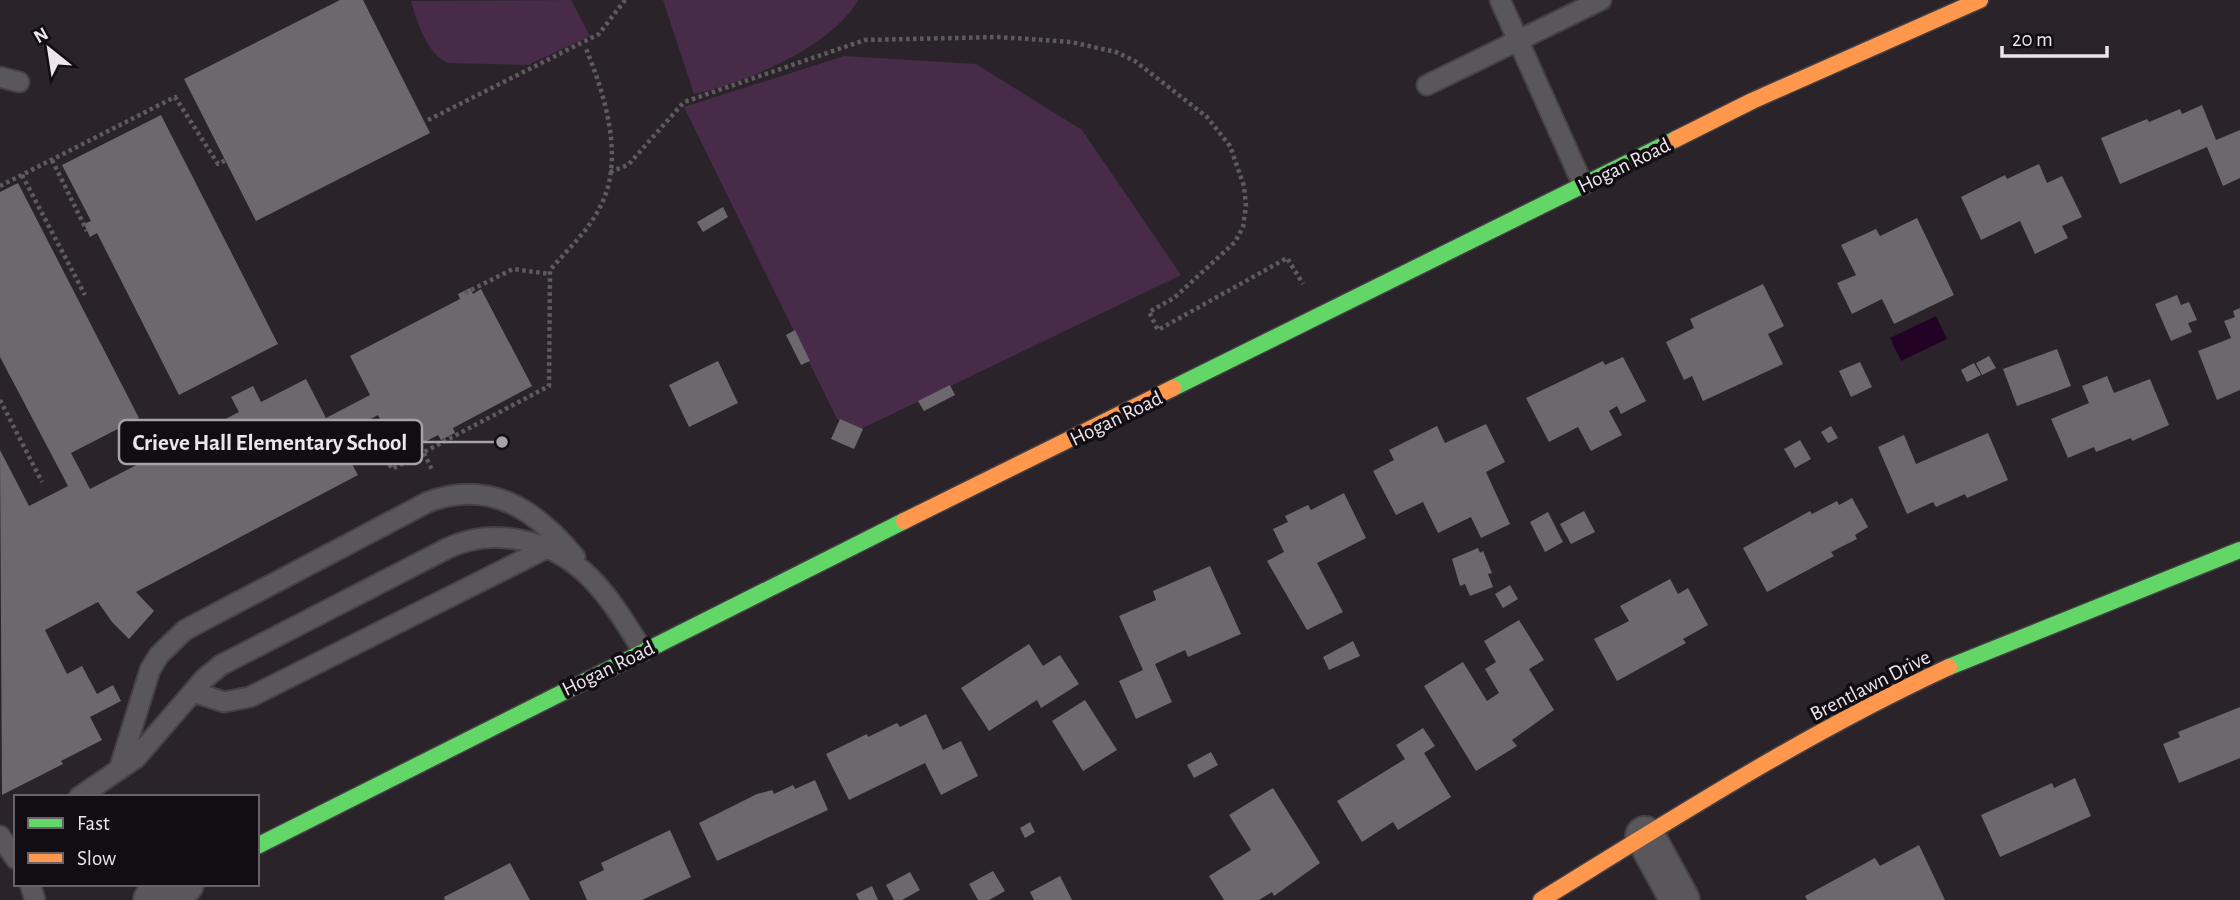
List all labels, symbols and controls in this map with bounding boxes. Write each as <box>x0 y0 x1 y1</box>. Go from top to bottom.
north arrow <box>14 14 84 84</box>
scale bar <box>2002 14 2107 58</box>
text: N <box>31 24 52 47</box>
text: 20 m <box>2012 29 2053 50</box>
street label: Hogan Road <box>1575 134 1674 197</box>
street label: Hogan Road <box>1067 387 1166 450</box>
callout: Crieve Hall Elementary School <box>119 420 422 464</box>
text: Crieve Hall Elementary School <box>133 432 407 455</box>
street label: Hogan Road <box>559 637 658 700</box>
street label: Brentlawn Drive <box>1807 646 1934 725</box>
legend <box>14 795 259 886</box>
text: Fast <box>77 813 110 834</box>
text: Slow <box>77 848 116 869</box>

